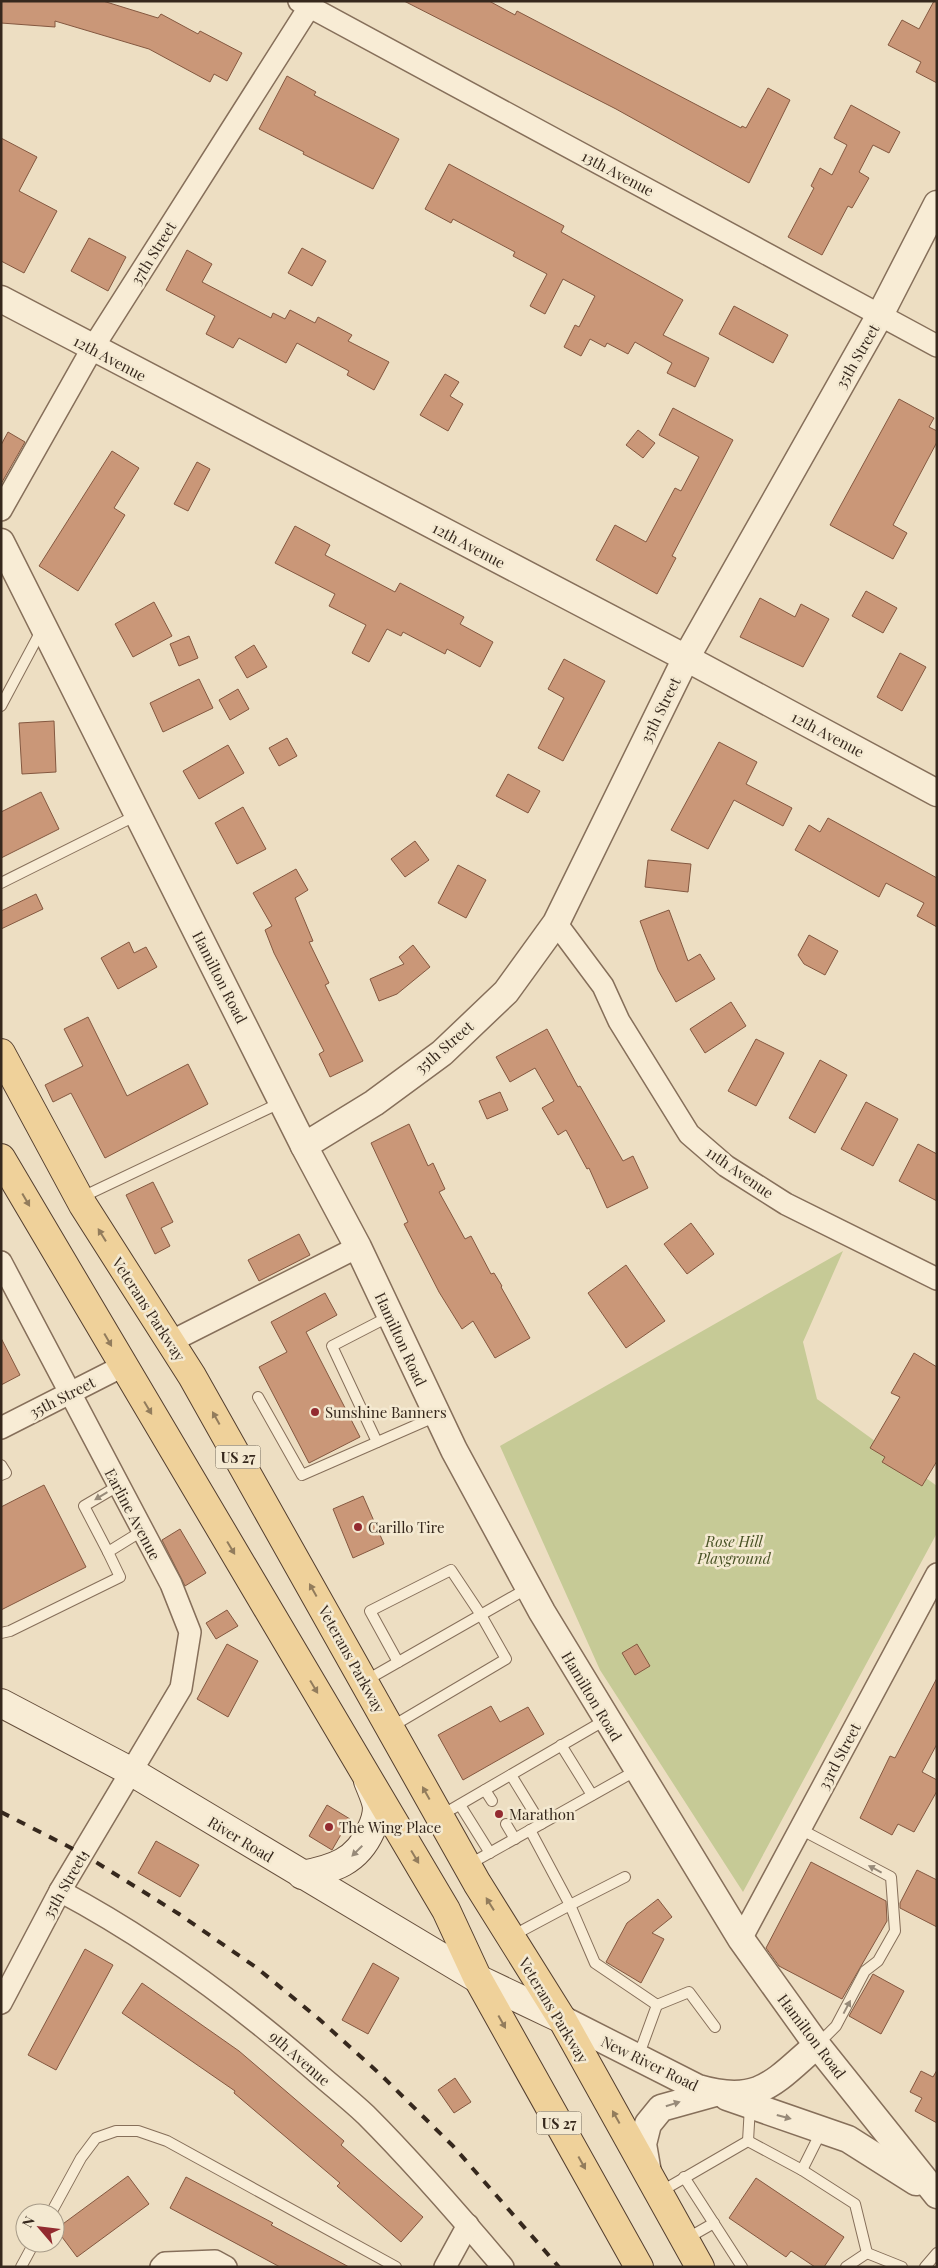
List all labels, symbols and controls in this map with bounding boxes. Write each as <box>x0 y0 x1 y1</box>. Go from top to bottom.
street label: 13th Avenue <box>578 146 658 200</box>
street label: 37th Street <box>126 217 181 288</box>
street label: 35th Street <box>831 320 884 392</box>
street label: 12th Avenue <box>70 330 150 386</box>
street label: 12th Avenue <box>429 517 509 573</box>
street label: 35th Street <box>635 673 685 746</box>
street label: 12th Avenue <box>788 706 868 762</box>
street label: Hamilton Road <box>188 927 252 1027</box>
street label: 35th Street <box>411 1016 478 1078</box>
street label: 11th Avenue <box>702 1141 778 1203</box>
one-way arrow <box>21 1193 30 1206</box>
one-way arrow <box>98 1229 107 1242</box>
street label: Veterans Parkway <box>107 1252 190 1365</box>
street label: Hamilton Road <box>371 1289 432 1389</box>
one-way arrow <box>103 1334 112 1347</box>
street label: 35th Street <box>26 1372 99 1422</box>
one-way arrow <box>143 1402 152 1415</box>
place label: Sunshine Banners <box>325 1402 447 1422</box>
marker: Sunshine Banners <box>309 1406 321 1418</box>
one-way arrow <box>211 1411 220 1424</box>
road number: US 27 <box>216 1445 260 1468</box>
street label: Earline Avenue <box>100 1465 166 1563</box>
one-way arrow <box>93 1492 108 1500</box>
place label: Carillo Tire <box>368 1517 445 1537</box>
marker: Carillo Tire <box>352 1521 364 1533</box>
park label: Rose Hill Playground <box>696 1531 772 1568</box>
one-way arrow <box>226 1541 235 1554</box>
one-way arrow <box>308 1583 317 1596</box>
street label: Veterans Parkway <box>314 1601 390 1717</box>
street label: Hamilton Road <box>557 1648 627 1745</box>
one-way arrow <box>310 1681 319 1694</box>
street label: 33rd Street <box>813 1719 865 1793</box>
one-way arrow <box>422 1786 431 1799</box>
place label: Marathon <box>509 1804 575 1824</box>
marker: Marathon <box>493 1808 505 1820</box>
street label: River Road <box>205 1812 278 1867</box>
place label: The Wing Place <box>339 1817 441 1837</box>
marker: The Wing Place <box>323 1821 335 1833</box>
one-way arrow <box>351 1845 363 1857</box>
street label: 35th Street <box>38 1850 91 1922</box>
one-way arrow <box>411 1850 420 1864</box>
one-way arrow <box>868 1865 883 1873</box>
one-way arrow <box>485 1897 494 1910</box>
street label: Veterans Parkway <box>514 1953 594 2067</box>
street label: Hamilton Road <box>774 1990 851 2083</box>
one-way arrow <box>842 2000 851 2013</box>
one-way arrow <box>498 2015 507 2028</box>
street label: 9th Avenue <box>265 2026 335 2090</box>
street label: New River Road <box>598 2031 702 2095</box>
one-way arrow <box>665 2100 680 2108</box>
one-way arrow <box>612 2111 621 2124</box>
road number: US 27 <box>536 2112 582 2134</box>
one-way arrow <box>777 2113 792 2121</box>
one-way arrow <box>577 2157 586 2170</box>
north arrow <box>15 2203 65 2253</box>
text: N <box>17 2213 39 2231</box>

